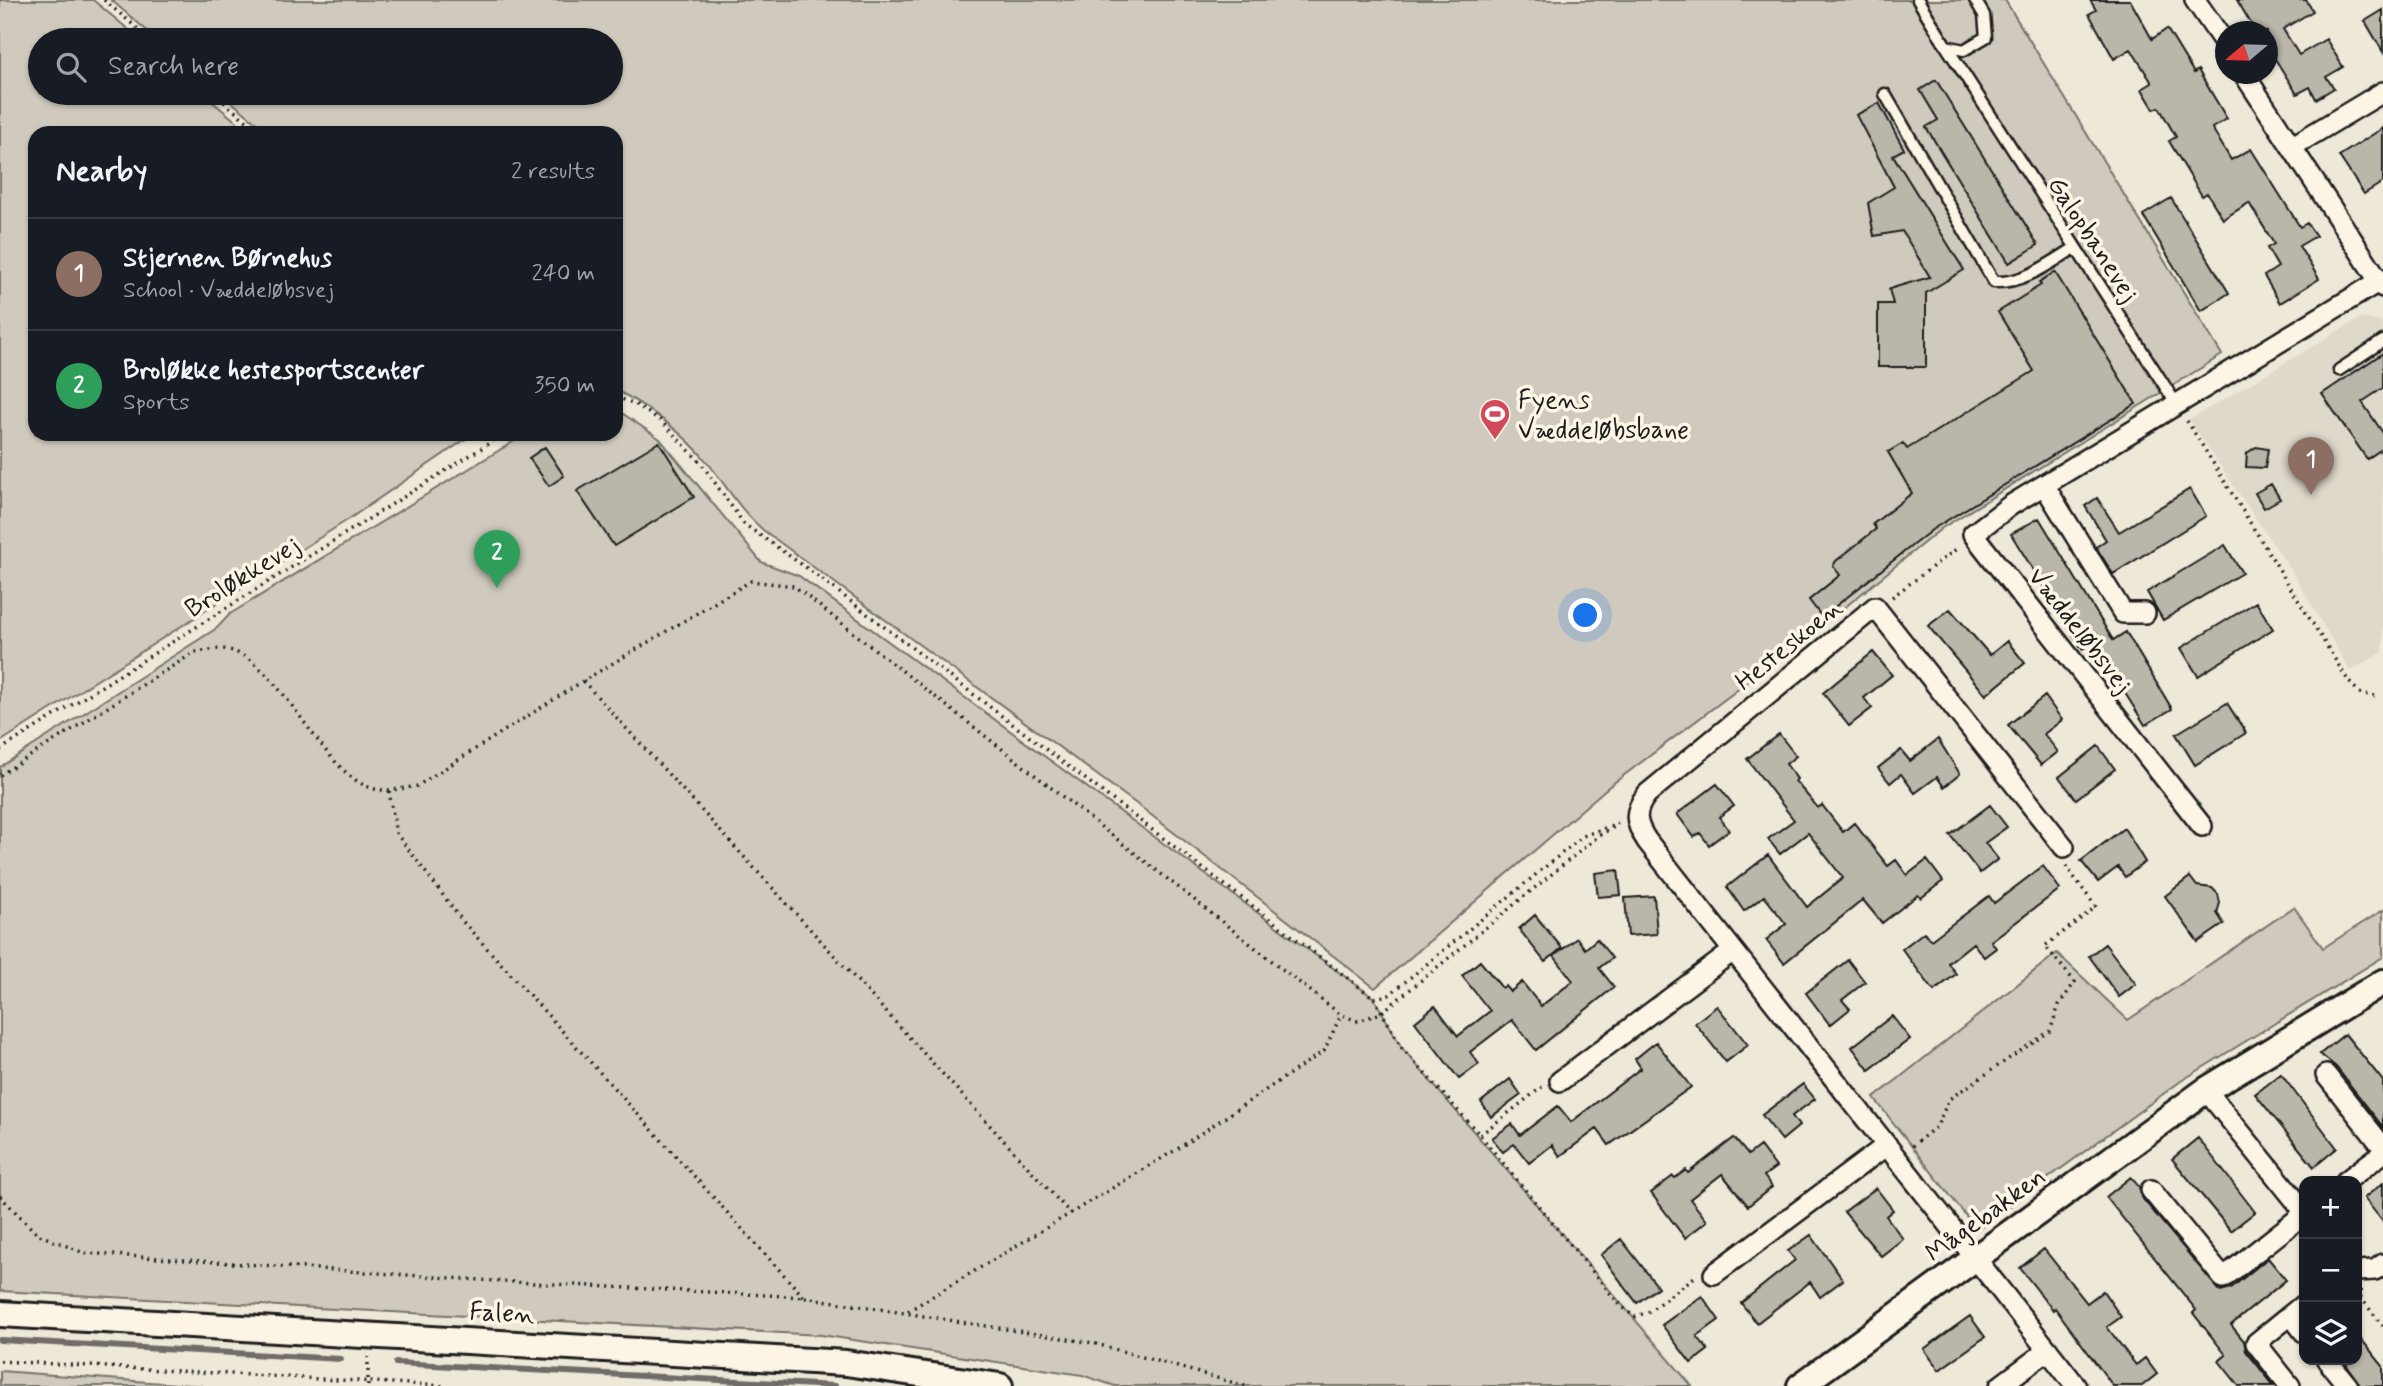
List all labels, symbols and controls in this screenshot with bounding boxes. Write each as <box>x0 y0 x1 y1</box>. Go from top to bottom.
north arrow <box>2215 21 2278 84</box>
search box <box>28 28 623 105</box>
icon: search <box>52 48 90 86</box>
text: Search here <box>108 50 239 84</box>
text: Nearby <box>56 152 147 191</box>
text: 2 results <box>511 157 595 187</box>
street label: Galopbanevej <box>2039 171 2146 310</box>
text: Stjernen Børnehus <box>123 242 332 276</box>
text: 1 <box>74 259 84 289</box>
text: 240 m <box>531 259 595 289</box>
text: School · Væddeløbsvej <box>123 276 334 306</box>
text: Broløkke hestesportscenter <box>123 354 424 388</box>
text: 2 <box>73 371 85 401</box>
text: 350 m <box>534 371 595 401</box>
place label: Fyens Væddeløbsbane <box>1518 384 1689 448</box>
text: Sports <box>123 388 190 418</box>
sports icon: Fyens Væddeløbsbane <box>1478 397 1512 441</box>
pin: 1 <box>2288 437 2334 495</box>
street label: Broløkkevej <box>179 529 307 626</box>
pin: 2 <box>474 530 520 588</box>
street label: Væddeløbsvej <box>2019 561 2139 701</box>
street label: Hesteskoen <box>1729 592 1850 699</box>
your location <box>1568 598 1602 632</box>
street label: Mågebakken <box>1919 1160 2053 1271</box>
map controls <box>2299 1176 2362 1365</box>
button: + <box>2299 1176 2362 1239</box>
button: − <box>2299 1239 2362 1302</box>
street label: Falen <box>468 1295 535 1333</box>
button: layers <box>2299 1302 2362 1365</box>

